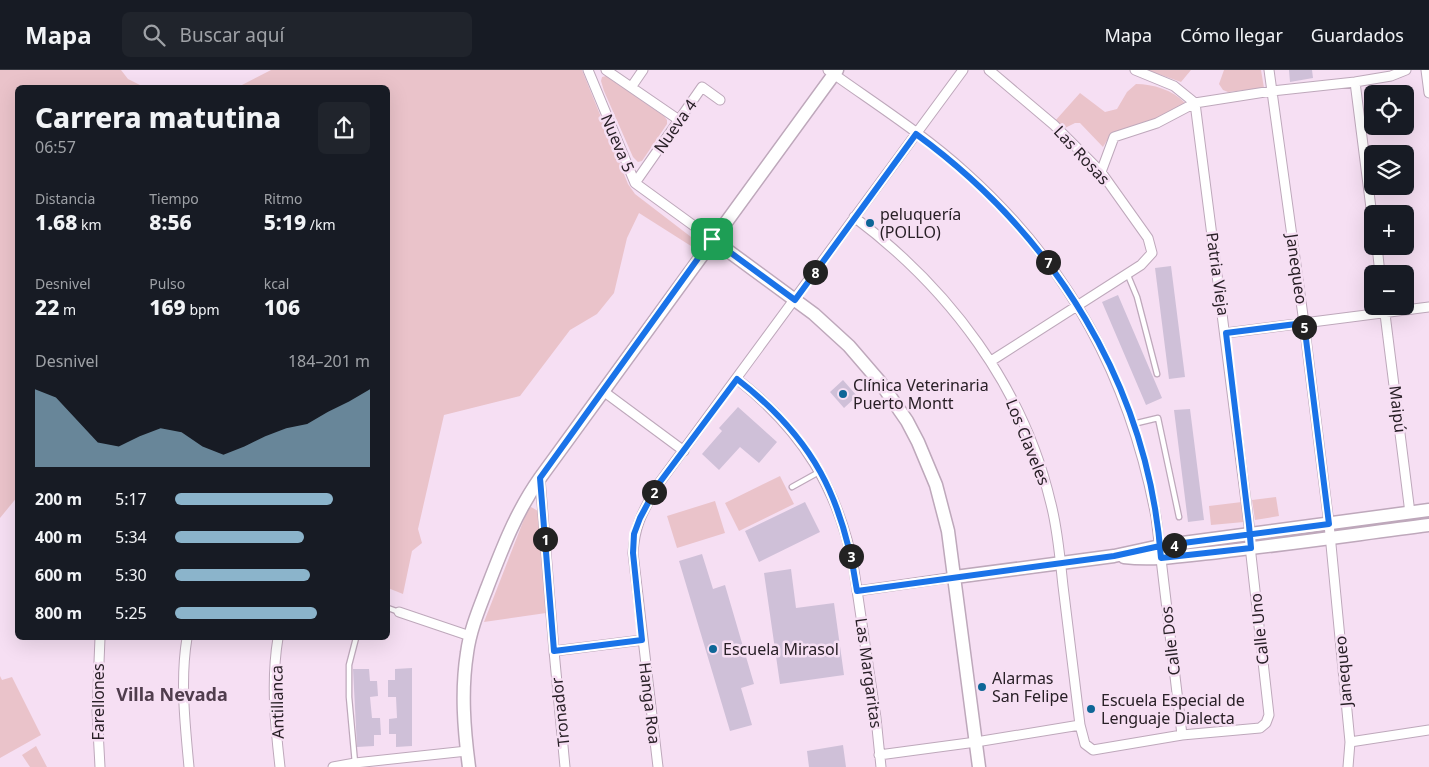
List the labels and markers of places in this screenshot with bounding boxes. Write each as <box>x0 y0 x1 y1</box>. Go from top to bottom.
place label: peluquería (POLLO) <box>880 203 961 243</box>
marker: peluquería (POLLO) <box>864 217 876 229</box>
pin <box>691 218 733 260</box>
pin: 7 <box>1036 250 1060 274</box>
pin: 8 <box>802 260 828 284</box>
pin: 5 <box>1292 314 1316 340</box>
place label: Clínica Veterinaria Puerto Montt <box>853 374 989 414</box>
marker: Clínica Veterinaria Puerto Montt <box>837 388 849 400</box>
pin: 2 <box>642 480 666 504</box>
pin: 1 <box>532 526 558 552</box>
pin: 4 <box>1162 532 1186 558</box>
pin: 3 <box>838 544 864 568</box>
place label: Escuela Mirasol <box>723 638 839 660</box>
marker: Escuela Mirasol <box>707 643 719 655</box>
place label: Alarmas San Felipe <box>992 667 1068 707</box>
marker: Alarmas San Felipe <box>976 681 988 693</box>
place label: Escuela Especial de Lenguaje Dialecta <box>1101 689 1245 729</box>
marker: Escuela Especial de Lenguaje Dialecta <box>1085 703 1097 715</box>

